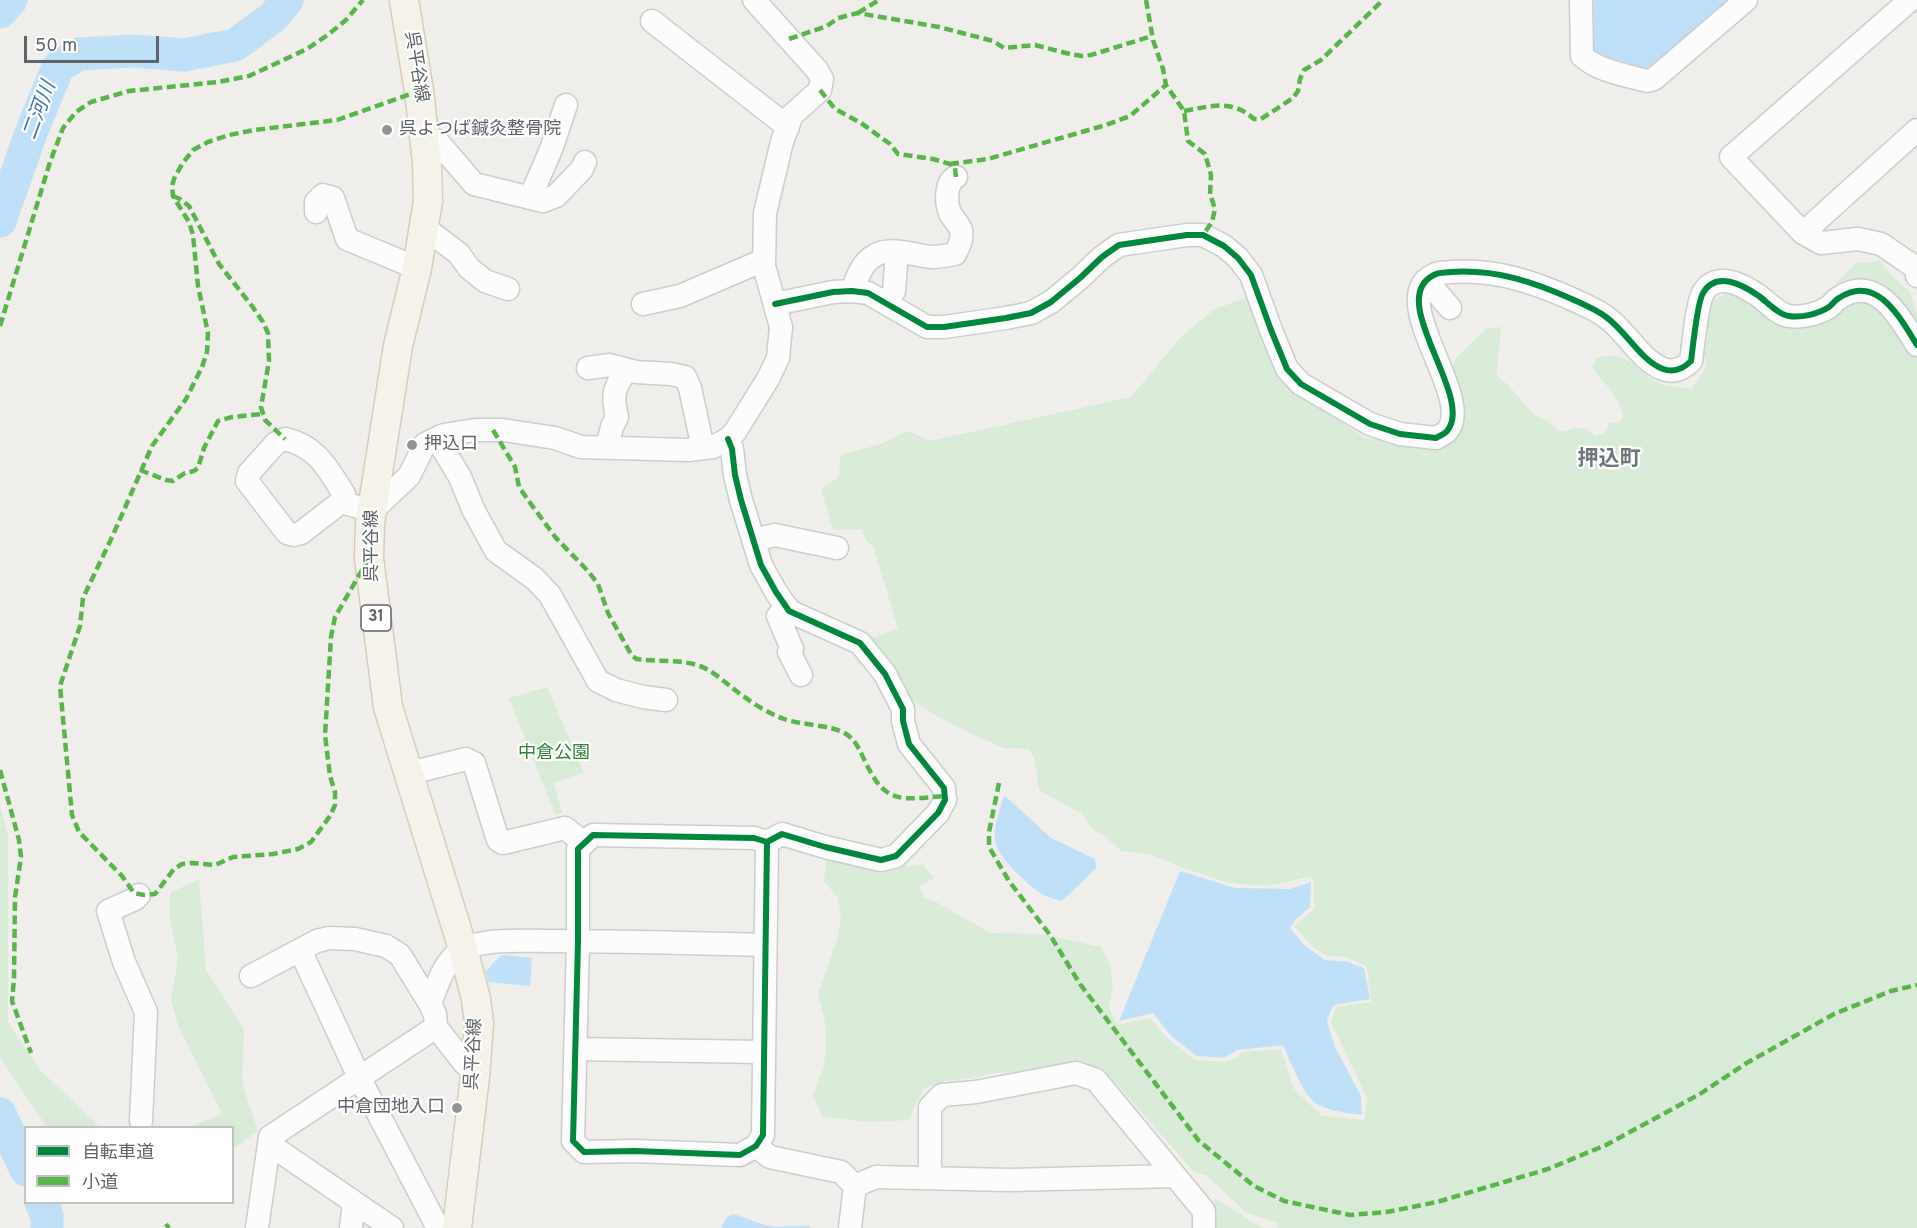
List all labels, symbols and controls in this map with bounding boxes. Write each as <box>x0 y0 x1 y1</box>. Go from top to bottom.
scale bar <box>27 24 162 62</box>
street label: 呉平谷線 <box>399 30 431 104</box>
text: 50 m <box>35 35 77 58</box>
water label: 二河川 <box>19 79 63 143</box>
place label: 呉よつば鍼灸整骨院 <box>399 119 561 141</box>
marker: 呉よつば鍼灸整骨院 <box>380 123 394 137</box>
place label: 押込口 <box>424 434 478 456</box>
marker: 押込口 <box>405 438 419 452</box>
district label: 押込町 <box>1578 448 1640 474</box>
street label: 呉平谷線 <box>362 510 384 582</box>
road number: 31 <box>361 605 391 631</box>
park label: 中倉公園 <box>518 743 590 765</box>
street label: 呉平谷線 <box>462 1017 488 1091</box>
place label: 中倉団地入口 <box>337 1097 445 1119</box>
marker: 中倉団地入口 <box>450 1101 464 1115</box>
legend <box>24 1126 234 1204</box>
text: 自転車道 <box>82 1142 154 1165</box>
text: 小道 <box>82 1172 118 1195</box>

